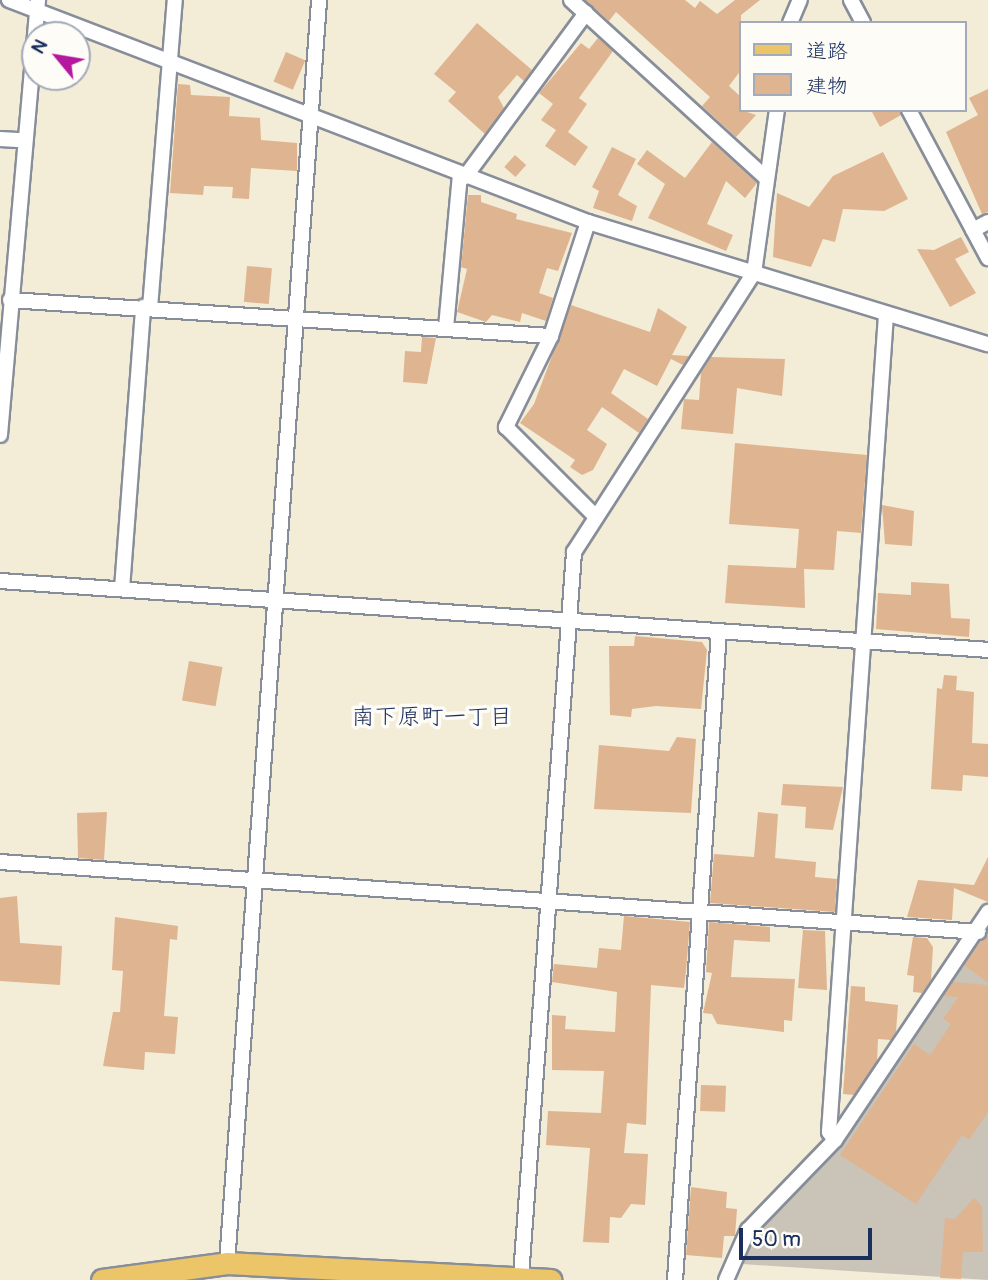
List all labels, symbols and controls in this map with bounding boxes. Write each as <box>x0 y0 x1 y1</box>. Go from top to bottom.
north arrow <box>21 21 91 91</box>
legend <box>740 21 967 112</box>
text: N <box>26 35 53 58</box>
text: 道路 <box>806 38 848 65</box>
text: 建物 <box>806 73 848 100</box>
district label: 南下原町一丁目 <box>352 703 512 731</box>
scale bar <box>743 1214 876 1258</box>
text: 50 m <box>752 1226 801 1253</box>

